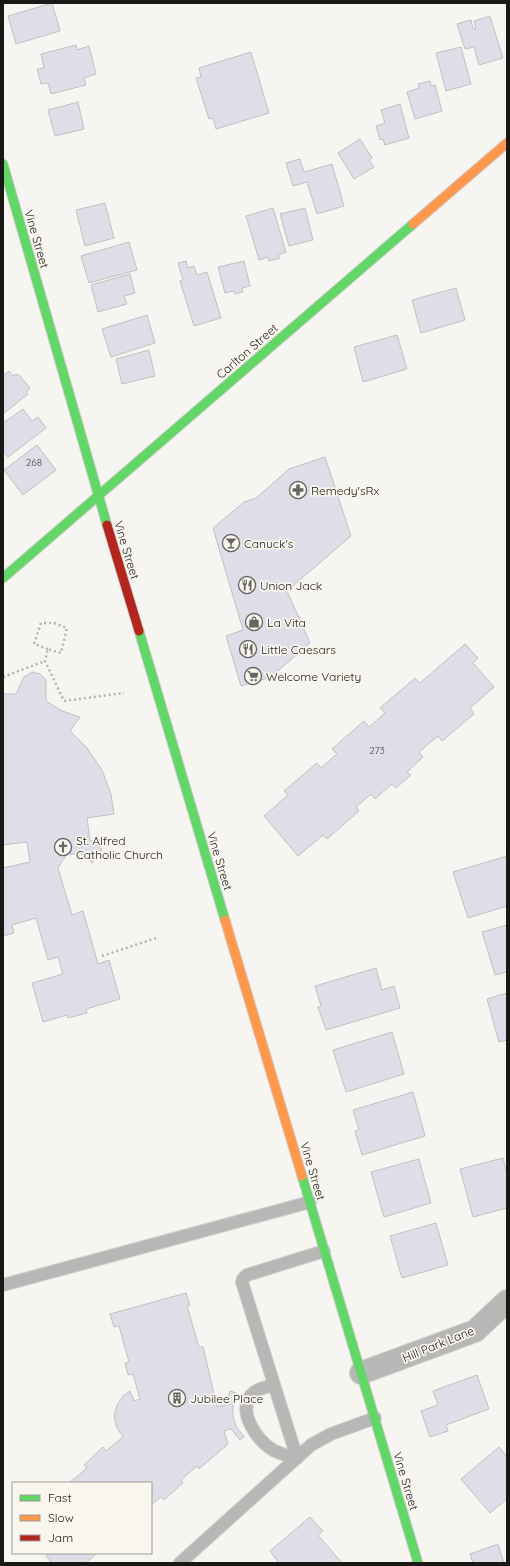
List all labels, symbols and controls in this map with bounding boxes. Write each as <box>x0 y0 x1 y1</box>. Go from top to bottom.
street label: Vine Street <box>21 208 53 270</box>
street label: Carlton Street <box>213 320 281 382</box>
house number: 268 <box>26 456 42 469</box>
pharmacy icon: Remedy'sRx <box>288 480 308 500</box>
place label: Remedy'sRx <box>311 483 380 498</box>
street label: Vine Street <box>111 519 143 581</box>
bar icon: Canuck's <box>221 533 241 553</box>
place label: Canuck's <box>244 536 294 551</box>
restaurant icon: Union Jack <box>237 575 257 595</box>
place label: Union Jack <box>260 578 322 593</box>
shop icon: La Vita <box>244 612 264 632</box>
place label: La Vita <box>267 615 306 630</box>
restaurant icon: Little Caesars <box>238 639 258 659</box>
place label: Little Caesars <box>261 642 336 657</box>
supermarket icon: Welcome Variety <box>243 666 263 686</box>
place label: Welcome Variety <box>266 669 361 684</box>
house number: 273 <box>369 744 385 757</box>
street label: Vine Street <box>204 830 236 892</box>
place label: St. Alfred Catholic Church <box>76 833 163 862</box>
church icon: St. Alfred Catholic Church <box>53 837 73 857</box>
street label: Vine Street <box>297 1140 329 1202</box>
street label: Hill Park Lane <box>400 1323 476 1365</box>
building icon: Jubilee Place <box>167 1388 187 1408</box>
place label: Jubilee Place <box>190 1391 263 1406</box>
street label: Vine Street <box>390 1450 422 1512</box>
legend <box>12 1482 152 1554</box>
text: Fast <box>48 1490 72 1505</box>
text: Slow <box>48 1510 74 1525</box>
text: Jam <box>48 1530 73 1545</box>

